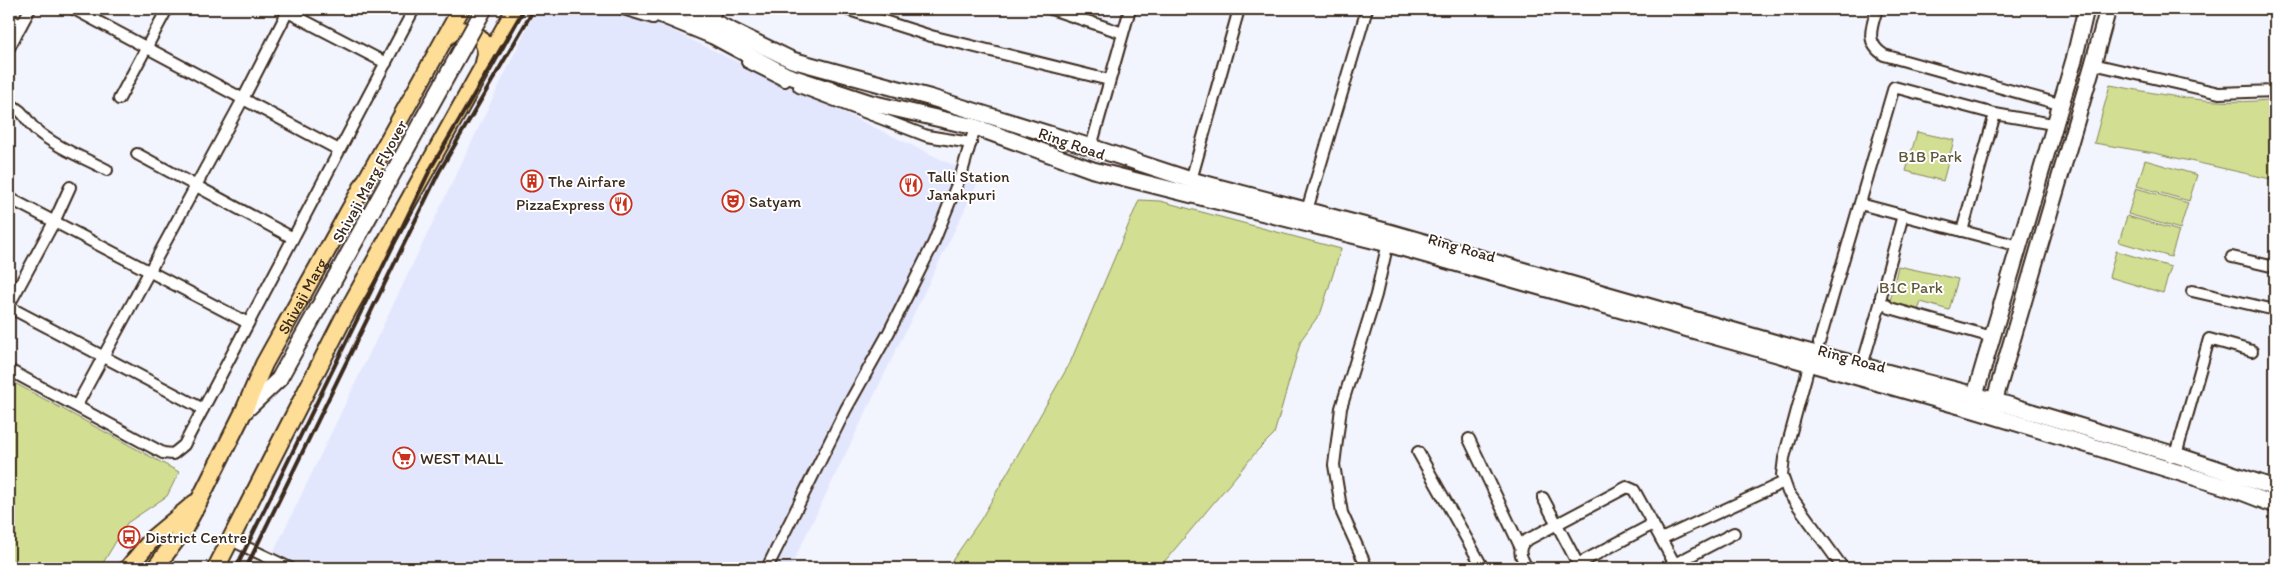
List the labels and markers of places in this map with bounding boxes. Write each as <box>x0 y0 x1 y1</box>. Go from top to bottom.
place label: Talli Station Janakpuri <box>927 167 1010 204</box>
building icon: The Airfare <box>520 169 544 193</box>
place label: The Airfare <box>548 172 626 191</box>
restaurant icon: Talli Station Janakpuri <box>899 173 923 197</box>
theatre icon: Satyam <box>721 189 745 213</box>
restaurant icon: PizzaExpress <box>609 192 633 216</box>
place label: Satyam <box>749 192 802 211</box>
place label: PizzaExpress <box>516 195 605 214</box>
supermarket icon: WEST MALL <box>392 446 416 470</box>
place label: WEST MALL <box>420 449 503 468</box>
bus stop icon: District Centre <box>117 525 141 549</box>
place label: District Centre <box>145 528 247 547</box>

